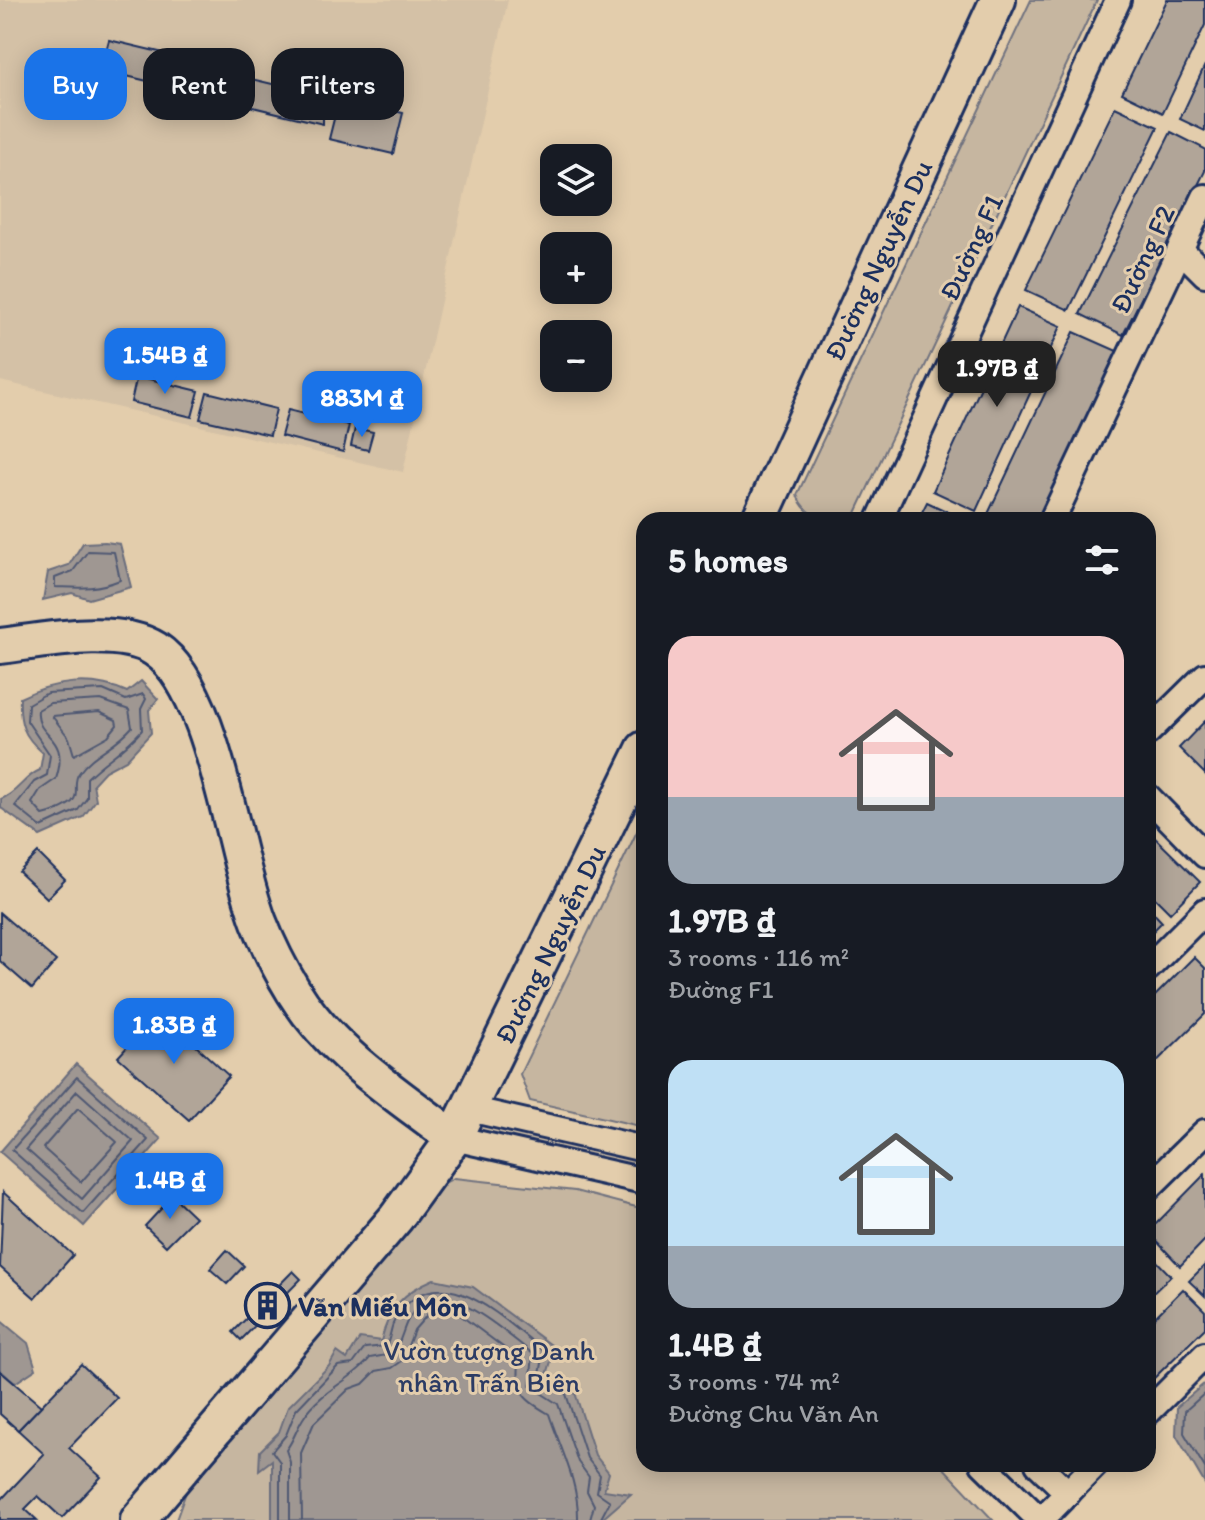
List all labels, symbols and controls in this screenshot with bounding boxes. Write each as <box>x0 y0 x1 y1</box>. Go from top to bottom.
chip: Buy <box>24 48 127 120</box>
chip: Rent <box>143 48 255 120</box>
chip: Filters <box>271 48 404 120</box>
map controls <box>540 144 612 392</box>
button: layers <box>540 144 612 216</box>
street label: Đường Nguyễn Du <box>817 154 939 366</box>
street label: Đường F1 <box>932 188 1010 306</box>
street label: Đường F2 <box>1102 199 1182 318</box>
button: + <box>540 232 612 304</box>
button: − <box>540 320 612 392</box>
pin: 1.54B ₫ <box>91 328 239 396</box>
text: 1.54B ₫ <box>122 338 208 370</box>
pin: 1.97B ₫ <box>923 341 1071 409</box>
text: 1.97B ₫ <box>956 351 1038 383</box>
pin: 883M ₫ <box>297 371 427 439</box>
text: 883M ₫ <box>320 381 404 413</box>
icon: filters <box>1080 538 1124 582</box>
text: 5 homes <box>668 540 788 581</box>
icon: home <box>824 688 968 832</box>
street label: Đường Nguyễn Du <box>487 839 613 1049</box>
text: 1.97B ₫ <box>668 900 776 941</box>
text: 3 rooms · 116 m² <box>668 941 849 973</box>
text: Đường F1 <box>668 973 774 1005</box>
pin: 1.83B ₫ <box>100 998 248 1066</box>
text: 1.83B ₫ <box>132 1008 216 1040</box>
icon: home <box>824 1112 968 1256</box>
pin: 1.4B ₫ <box>105 1153 235 1221</box>
text: 1.4B ₫ <box>134 1163 206 1195</box>
building icon: Văn Miếu Môn <box>243 1282 291 1330</box>
place label: Văn Miếu Môn <box>298 1289 467 1323</box>
text: 1.4B ₫ <box>668 1324 761 1365</box>
park label: Vườn tượng Danh nhân Trấn Biên <box>383 1333 595 1399</box>
text: 3 rooms · 74 m² <box>668 1365 840 1397</box>
text: Đường Chu Văn An <box>668 1397 879 1429</box>

